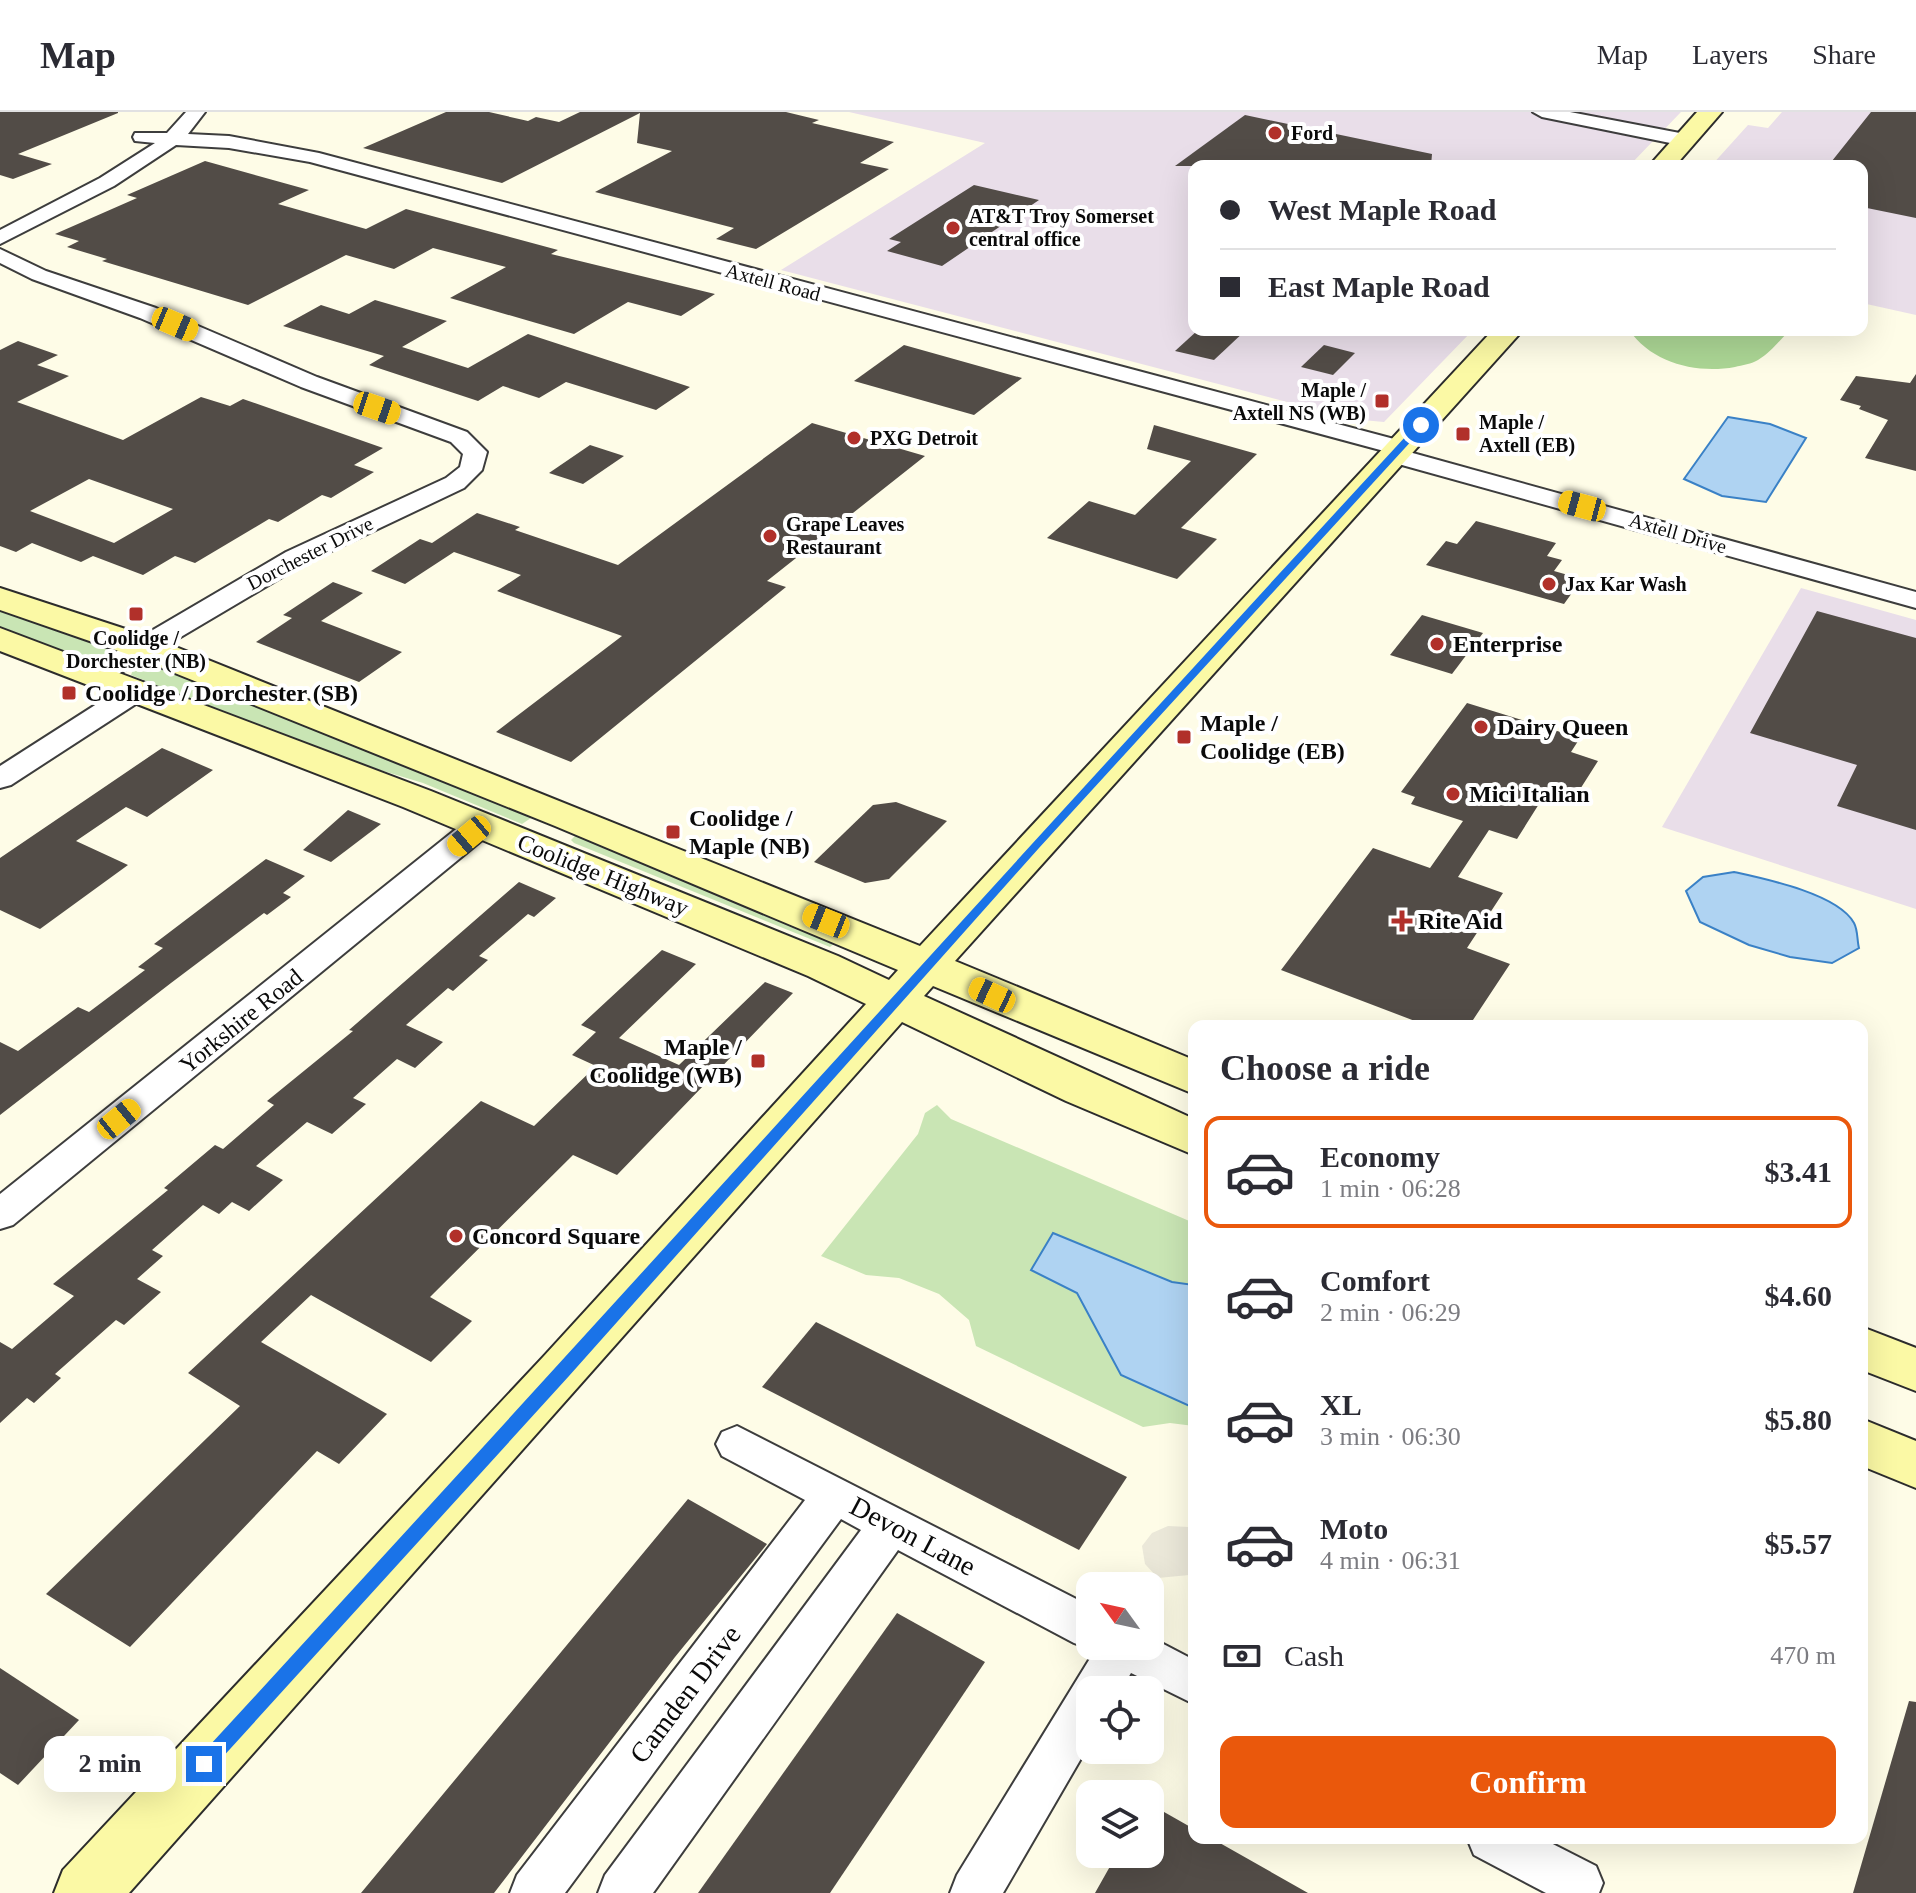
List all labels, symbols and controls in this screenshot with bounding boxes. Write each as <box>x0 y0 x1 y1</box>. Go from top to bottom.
text: Map <box>40 34 116 76</box>
text: Map <box>1597 39 1648 70</box>
text: Layers <box>1692 39 1768 70</box>
text: Share <box>1812 39 1876 70</box>
place label: Ford <box>1291 122 1333 144</box>
marker: Ford <box>1266 124 1284 142</box>
text: West Maple Road <box>1268 193 1496 226</box>
place label: AT&T Troy Somerset central office <box>969 205 1154 250</box>
marker: AT&T Troy Somerset central office <box>944 219 962 237</box>
street label: Axtell Road <box>723 259 823 305</box>
text: East Maple Road <box>1268 270 1490 303</box>
car <box>148 304 202 344</box>
place label: Maple / Axtell NS (WB) <box>1233 379 1366 425</box>
car <box>350 389 404 427</box>
marker: Maple / Axtell NS (WB) <box>1373 392 1391 410</box>
route start <box>1403 407 1439 443</box>
place label: Maple / Axtell (EB) <box>1479 411 1575 457</box>
marker: Maple / Axtell (EB) <box>1454 425 1472 443</box>
place label: PXG Detroit <box>870 427 978 449</box>
marker: PXG Detroit <box>845 429 863 447</box>
car <box>1556 488 1608 524</box>
street label: Axtell Drive <box>1627 509 1729 557</box>
street label: Dorchester Drive <box>243 512 377 594</box>
place label: Grape Leaves Restaurant <box>786 513 905 558</box>
marker: Grape Leaves Restaurant <box>761 527 779 545</box>
place label: Jax Kar Wash <box>1565 573 1687 595</box>
marker: Jax Kar Wash <box>1540 575 1558 593</box>
marker: Coolidge / Dorchester (NB) <box>127 605 145 623</box>
place label: Coolidge / Dorchester (NB) <box>66 627 206 673</box>
place label: Enterprise <box>1453 631 1563 657</box>
marker: Enterprise <box>1428 635 1446 653</box>
place label: Coolidge / Dorchester (SB) <box>85 680 358 706</box>
marker: Coolidge / Dorchester (SB) <box>60 684 78 702</box>
place label: Maple / Coolidge (EB) <box>1200 710 1345 764</box>
place label: Dairy Queen <box>1497 714 1628 740</box>
marker: Dairy Queen <box>1472 718 1490 736</box>
marker: Maple / Coolidge (EB) <box>1175 728 1193 746</box>
place label: Mici Italian <box>1469 781 1590 807</box>
marker: Mici Italian <box>1444 785 1462 803</box>
place label: Coolidge / Maple (NB) <box>689 805 810 859</box>
car <box>443 811 495 861</box>
marker: Coolidge / Maple (NB) <box>664 823 682 841</box>
street label: Coolidge Highway <box>514 829 692 921</box>
car <box>799 901 853 941</box>
place label: Rite Aid <box>1418 908 1503 934</box>
marker: Rite Aid <box>1393 912 1411 930</box>
street label: Yorkshire Road <box>174 964 308 1078</box>
car <box>965 974 1019 1016</box>
place label: Maple / Coolidge (WB) <box>589 1034 742 1088</box>
text: Choose a ride <box>1220 1048 1430 1088</box>
marker: Maple / Coolidge (WB) <box>749 1052 767 1070</box>
car <box>93 1095 145 1143</box>
icon: car <box>1224 1136 1296 1208</box>
text: Economy <box>1320 1140 1440 1173</box>
text: $3.41 <box>1765 1155 1832 1188</box>
text: 1 min · 06:28 <box>1320 1174 1461 1203</box>
place label: Concord Square <box>472 1223 641 1249</box>
marker: Concord Square <box>447 1227 465 1245</box>
icon: car <box>1224 1260 1296 1332</box>
text: Comfort <box>1320 1264 1430 1297</box>
text: $4.60 <box>1765 1279 1832 1312</box>
text: 2 min · 06:29 <box>1320 1298 1461 1327</box>
icon: car <box>1224 1384 1296 1456</box>
text: XL <box>1320 1388 1362 1421</box>
text: $5.80 <box>1765 1403 1832 1436</box>
text: 3 min · 06:30 <box>1320 1422 1461 1451</box>
street label: Devon Lane <box>845 1490 981 1582</box>
icon: car <box>1224 1508 1296 1580</box>
text: Moto <box>1320 1512 1388 1545</box>
text: $5.57 <box>1765 1527 1832 1560</box>
text: 4 min · 06:31 <box>1320 1546 1461 1575</box>
north arrow <box>1076 1572 1164 1660</box>
map controls <box>1076 1572 1164 1868</box>
street label: Camden Drive <box>623 1619 747 1769</box>
icon: cash <box>1220 1634 1264 1678</box>
text: Cash <box>1284 1639 1344 1672</box>
text: 470 m <box>1770 1641 1836 1670</box>
button: locate <box>1076 1676 1164 1764</box>
callout: 2 min <box>44 1736 176 1792</box>
button: Confirm <box>1220 1736 1836 1828</box>
route end <box>186 1746 222 1782</box>
text: 2 min <box>79 1749 141 1778</box>
button: layers <box>1076 1780 1164 1868</box>

